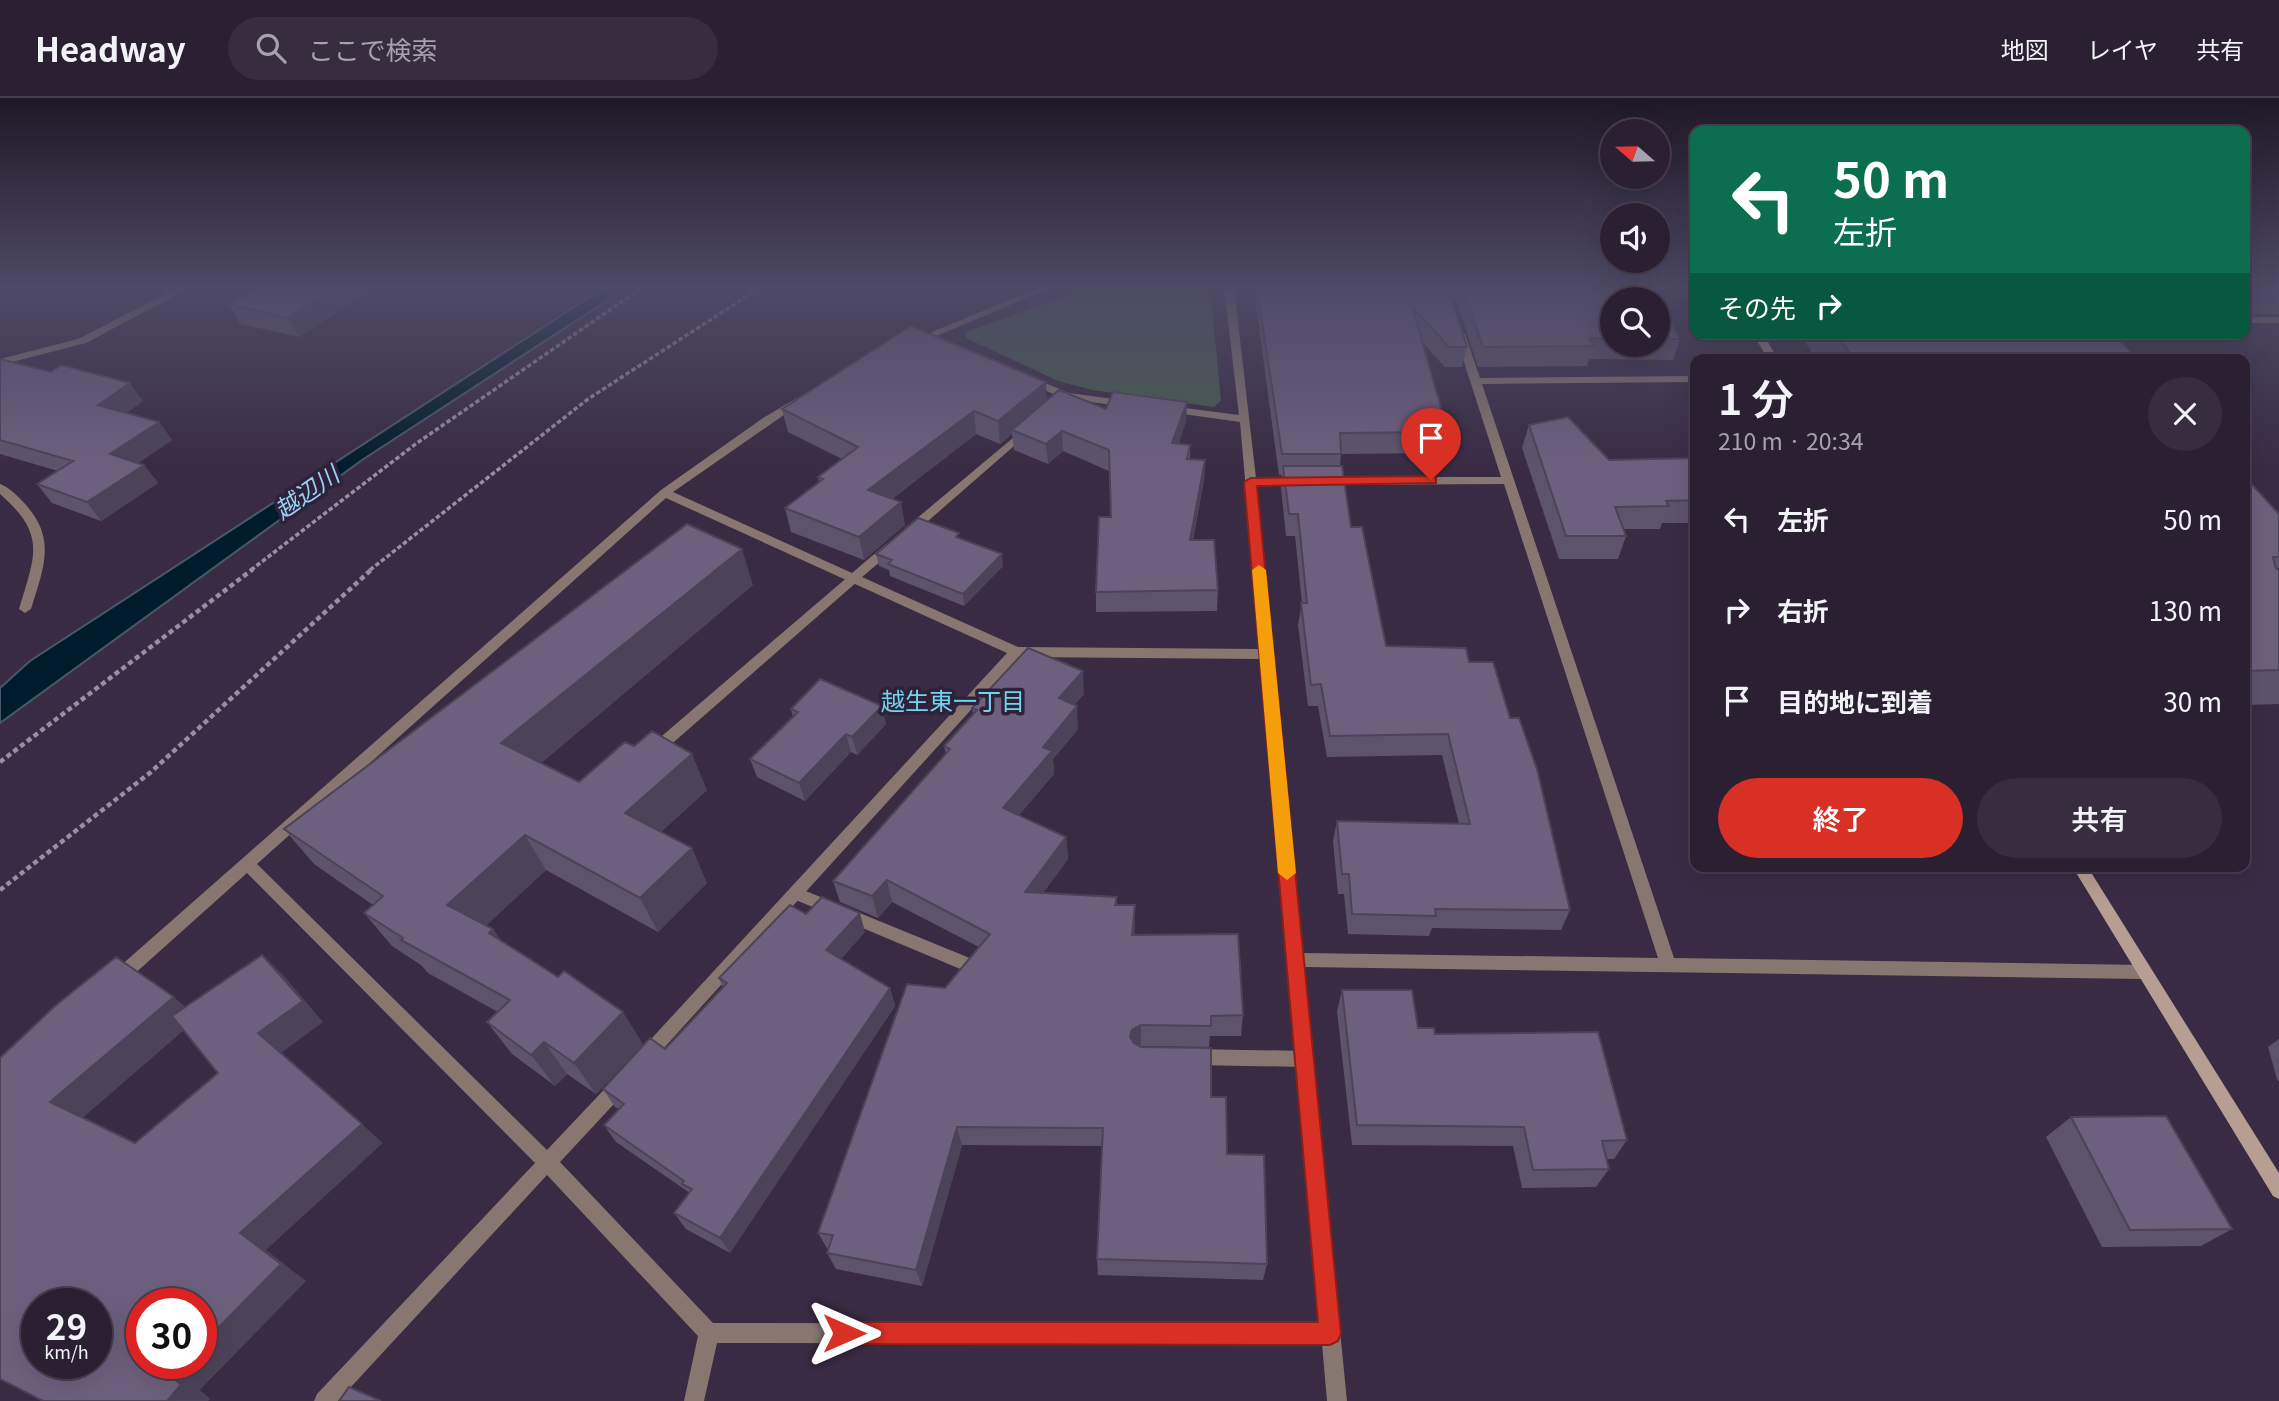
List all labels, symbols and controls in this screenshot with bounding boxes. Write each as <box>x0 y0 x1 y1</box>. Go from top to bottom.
search box <box>228 17 718 80</box>
text: Headway <box>35 24 186 72</box>
icon: search <box>252 29 290 67</box>
text: ここで検索 <box>308 30 438 67</box>
text: 地図 <box>2001 31 2049 66</box>
text: レイヤ <box>2087 31 2158 66</box>
text: 共有 <box>2196 31 2244 66</box>
north arrow <box>1600 119 1670 189</box>
map controls <box>1600 119 1670 357</box>
text: 50 m <box>1833 141 1949 212</box>
icon: left <box>1718 154 1809 245</box>
button: sound <box>1600 203 1670 273</box>
text: 左折 <box>1833 207 1897 253</box>
button: search <box>1600 287 1670 357</box>
icon: right <box>1810 287 1848 325</box>
text: その先 <box>1718 288 1796 325</box>
text: 1 分 <box>1718 366 1794 427</box>
button: close <box>2148 377 2222 451</box>
pin <box>1401 408 1461 480</box>
icon: arrive <box>1412 419 1450 457</box>
text: 210 m · 20:34 <box>1718 423 1863 457</box>
water label: 越辺川 <box>266 454 348 526</box>
icon: left <box>1718 500 1756 538</box>
text: 左折 <box>1777 500 1829 537</box>
text: 50 m <box>2163 500 2222 537</box>
icon: right <box>1718 591 1756 629</box>
text: 右折 <box>1777 591 1829 628</box>
text: 130 m <box>2149 591 2222 628</box>
district label: 越生東一丁目 <box>881 682 1025 717</box>
icon: arrive <box>1718 682 1756 720</box>
text: 目的地に到着 <box>1777 682 1933 719</box>
text: 30 m <box>2163 682 2222 719</box>
button: 終了 <box>1718 778 1963 858</box>
button: 共有 <box>1977 778 2222 858</box>
speed limit sign: 30 <box>126 1288 217 1379</box>
position arrow <box>807 1296 881 1370</box>
text: 29 <box>46 1299 87 1350</box>
text: km/h <box>44 1338 89 1364</box>

